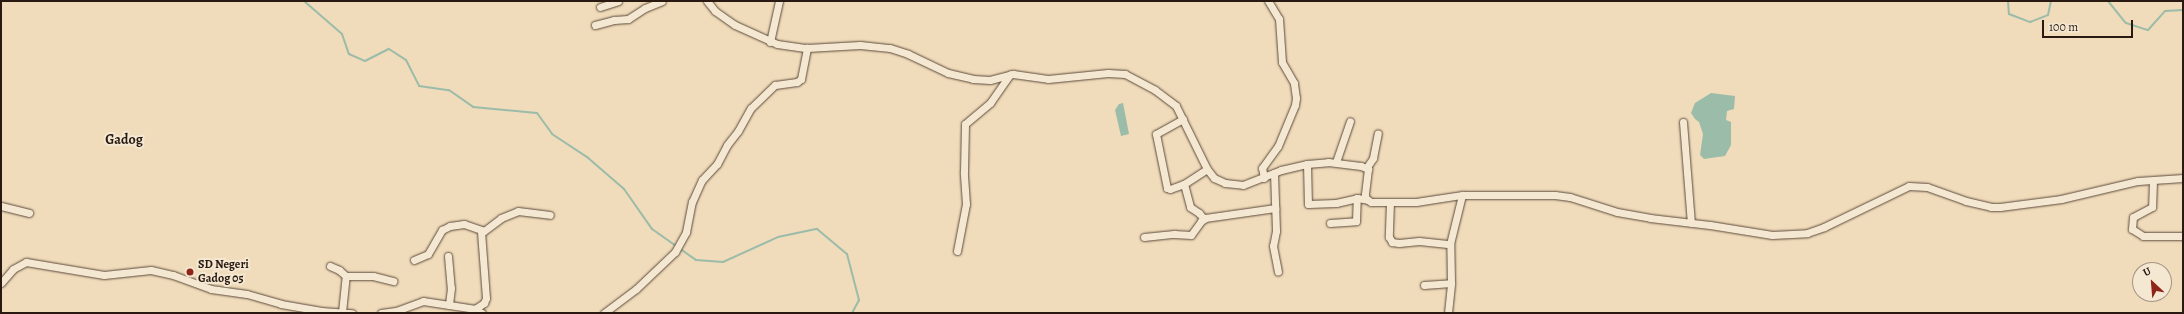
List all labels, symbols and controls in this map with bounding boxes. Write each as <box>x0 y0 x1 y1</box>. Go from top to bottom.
scale bar <box>2044 12 2135 38</box>
text: 100 m <box>2049 19 2078 35</box>
district label: Gadog <box>105 132 143 148</box>
place label: SD Negeri Gadog 05 <box>198 258 249 286</box>
north arrow <box>2132 262 2172 302</box>
text: U <box>2140 263 2153 280</box>
marker: SD Negeri Gadog 05 <box>185 267 195 277</box>

